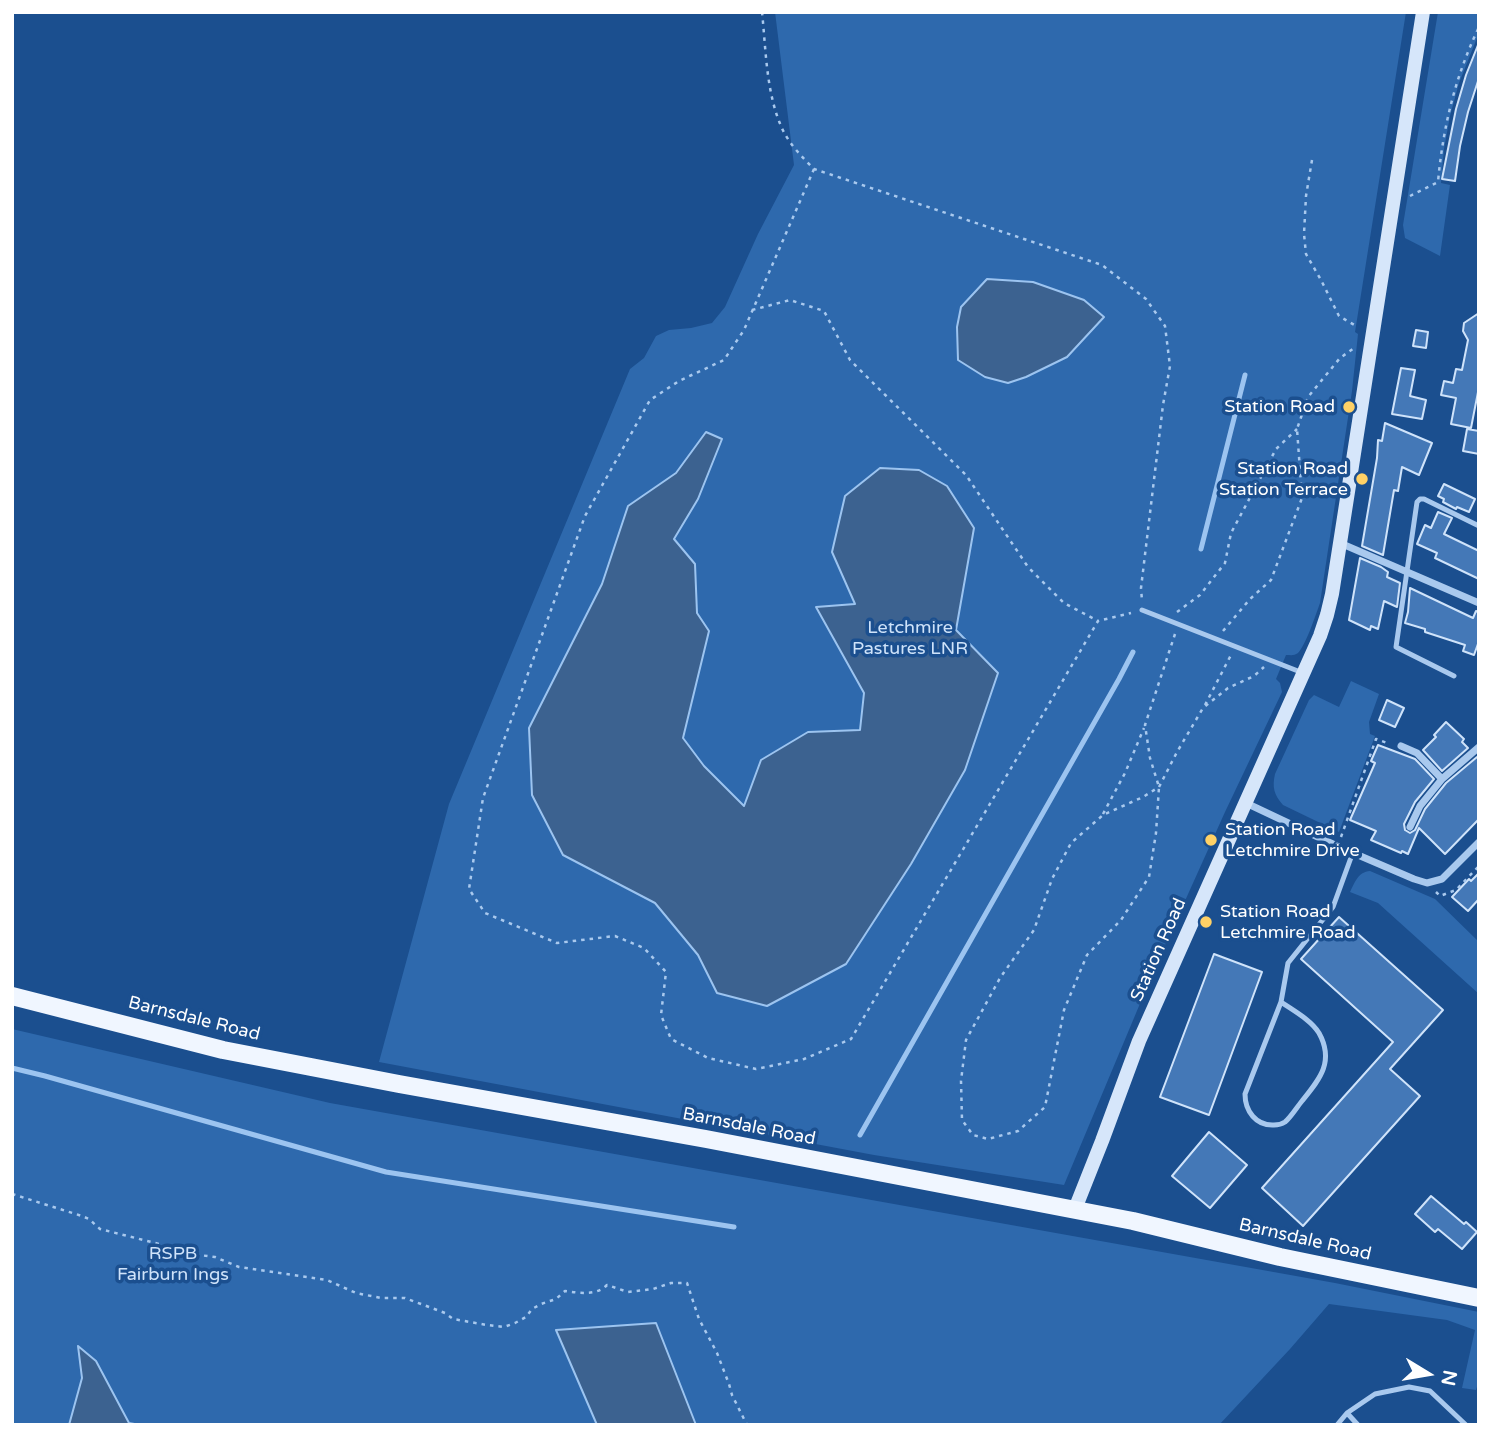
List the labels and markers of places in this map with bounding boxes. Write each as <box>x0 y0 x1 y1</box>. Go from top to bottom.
place label: Station Road <box>1224 396 1335 418</box>
marker: Station Road <box>1341 399 1357 415</box>
place label: Station Road Station Terrace <box>1219 458 1348 500</box>
marker: Station Road Station Terrace <box>1354 471 1370 487</box>
place label: Station Road Letchmire Drive <box>1225 819 1360 862</box>
marker: Station Road Letchmire Drive <box>1203 832 1219 848</box>
place label: Station Road Letchmire Road <box>1220 901 1356 944</box>
marker: Station Road Letchmire Road <box>1198 914 1214 930</box>

